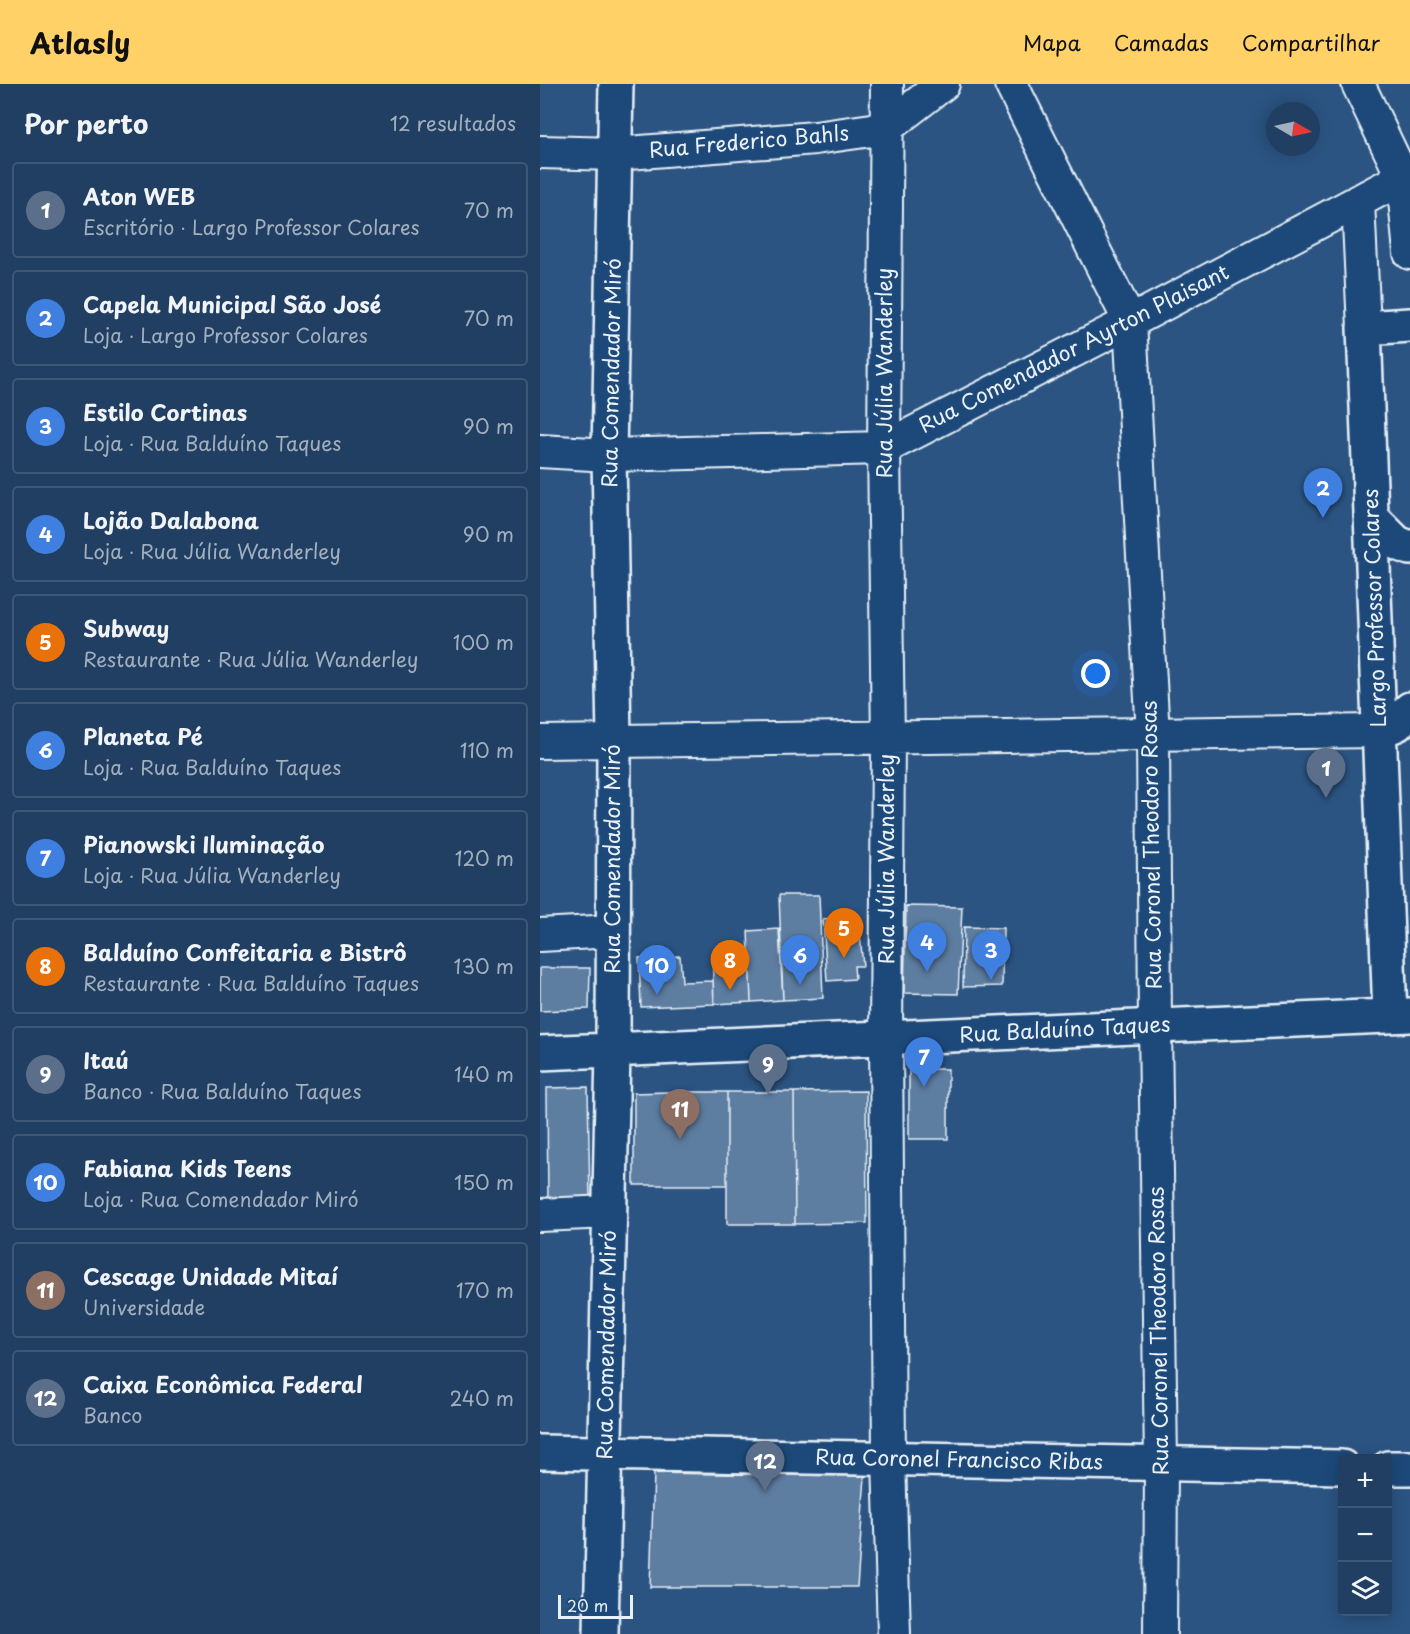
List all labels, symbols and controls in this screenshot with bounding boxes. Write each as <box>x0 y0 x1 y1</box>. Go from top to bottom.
text: Atlasly <box>30 21 130 64</box>
text: Mapa <box>1023 26 1081 58</box>
text: Camadas <box>1114 26 1209 58</box>
text: Compartilhar <box>1242 26 1380 58</box>
north arrow <box>1266 102 1320 156</box>
text: Por perto <box>24 104 148 143</box>
text: 12 resultados <box>390 108 516 138</box>
street label: Rua Frederico Bahls <box>647 115 850 165</box>
text: Aton WEB <box>83 179 195 212</box>
text: 1 <box>41 195 50 225</box>
text: 70 m <box>464 195 514 225</box>
text: Escritório · Largo Professor Colares <box>83 212 420 242</box>
street label: Rua Comendador Ayrton Plaisant <box>912 255 1234 440</box>
street label: Rua Comendador Miró <box>592 258 628 488</box>
street label: Rua Júlia Wanderley <box>867 268 899 478</box>
text: Capela Municipal São José <box>83 287 381 320</box>
text: 2 <box>38 303 53 333</box>
text: 70 m <box>464 303 514 333</box>
text: Loja · Largo Professor Colares <box>83 320 368 350</box>
text: Estilo Cortinas <box>83 395 247 428</box>
text: 3 <box>39 411 52 441</box>
text: 90 m <box>463 411 514 441</box>
text: Loja · Rua Balduíno Taques <box>83 428 341 458</box>
pin: 2 <box>1304 468 1342 518</box>
street label: Largo Professor Colares <box>1353 488 1393 728</box>
text: Lojão Dalabona <box>83 503 259 536</box>
text: 4 <box>39 519 52 549</box>
text: 90 m <box>463 519 514 549</box>
text: Loja · Rua Júlia Wanderley <box>83 536 341 566</box>
text: Subway <box>83 611 169 644</box>
text: 5 <box>39 627 52 657</box>
text: 100 m <box>453 627 514 657</box>
text: Restaurante · Rua Júlia Wanderley <box>83 644 419 674</box>
your location <box>1081 659 1110 688</box>
street label: Rua Coronel Theodoro Rosas <box>1131 700 1169 990</box>
text: Planeta Pé <box>83 719 203 752</box>
text: 6 <box>38 735 53 765</box>
text: 110 m <box>460 735 514 765</box>
street label: Rua Comendador Miró <box>595 744 627 974</box>
pin: 1 <box>1306 748 1346 798</box>
text: Loja · Rua Balduíno Taques <box>83 752 341 782</box>
street label: Rua Júlia Wanderley <box>869 754 901 964</box>
text: Pianowski Iluminação <box>83 827 324 860</box>
text: 7 <box>40 843 51 873</box>
text: 120 m <box>455 843 514 873</box>
text: Loja · Rua Júlia Wanderley <box>83 860 341 890</box>
pin: 5 <box>824 908 864 958</box>
pin: 4 <box>908 922 946 972</box>
pin: 3 <box>972 930 1010 980</box>
text: Balduíno Confeitaria e Bistrô <box>83 935 406 968</box>
pin: 6 <box>780 936 820 985</box>
pin: 8 <box>710 940 750 990</box>
pin: 10 <box>638 946 676 995</box>
text: 8 <box>39 951 52 981</box>
text: 130 m <box>454 951 514 981</box>
text: Restaurante · Rua Balduíno Taques <box>83 968 419 998</box>
street label: Rua Balduíno Taques <box>959 1006 1171 1050</box>
pin: 7 <box>904 1038 944 1087</box>
text: Itaú <box>83 1043 129 1076</box>
pin: 9 <box>748 1044 788 1094</box>
text: 9 <box>40 1059 51 1089</box>
text: 140 m <box>454 1059 514 1089</box>
text: Banco · Rua Balduíno Taques <box>83 1076 362 1106</box>
pin: 11 <box>660 1090 700 1139</box>
text: Fabiana Kids Teens <box>83 1151 292 1184</box>
text: 10 <box>33 1167 58 1197</box>
text: 150 m <box>454 1167 514 1197</box>
text: Loja · Rua Comendador Miró <box>83 1184 359 1214</box>
street label: Rua Coronel Theodoro Rosas <box>1138 1186 1176 1476</box>
street label: Rua Comendador Miró <box>587 1230 623 1460</box>
text: Cescage Unidade Mitaí <box>83 1259 338 1292</box>
text: 11 <box>36 1275 55 1305</box>
text: 170 m <box>456 1275 514 1305</box>
text: Universidade <box>83 1292 205 1322</box>
text: Caixa Econômica Federal <box>83 1367 363 1400</box>
text: 12 <box>34 1383 57 1413</box>
text: 240 m <box>449 1383 514 1413</box>
text: Banco <box>83 1400 142 1430</box>
street label: Rua Coronel Francisco Ribas <box>815 1439 1103 1477</box>
pin: 12 <box>746 1442 784 1491</box>
map controls <box>1338 1454 1392 1616</box>
button: + <box>1338 1454 1392 1508</box>
button: − <box>1338 1508 1392 1562</box>
button: layers <box>1338 1562 1392 1616</box>
scale bar <box>558 1592 633 1620</box>
text: 20 m <box>567 1593 608 1617</box>

